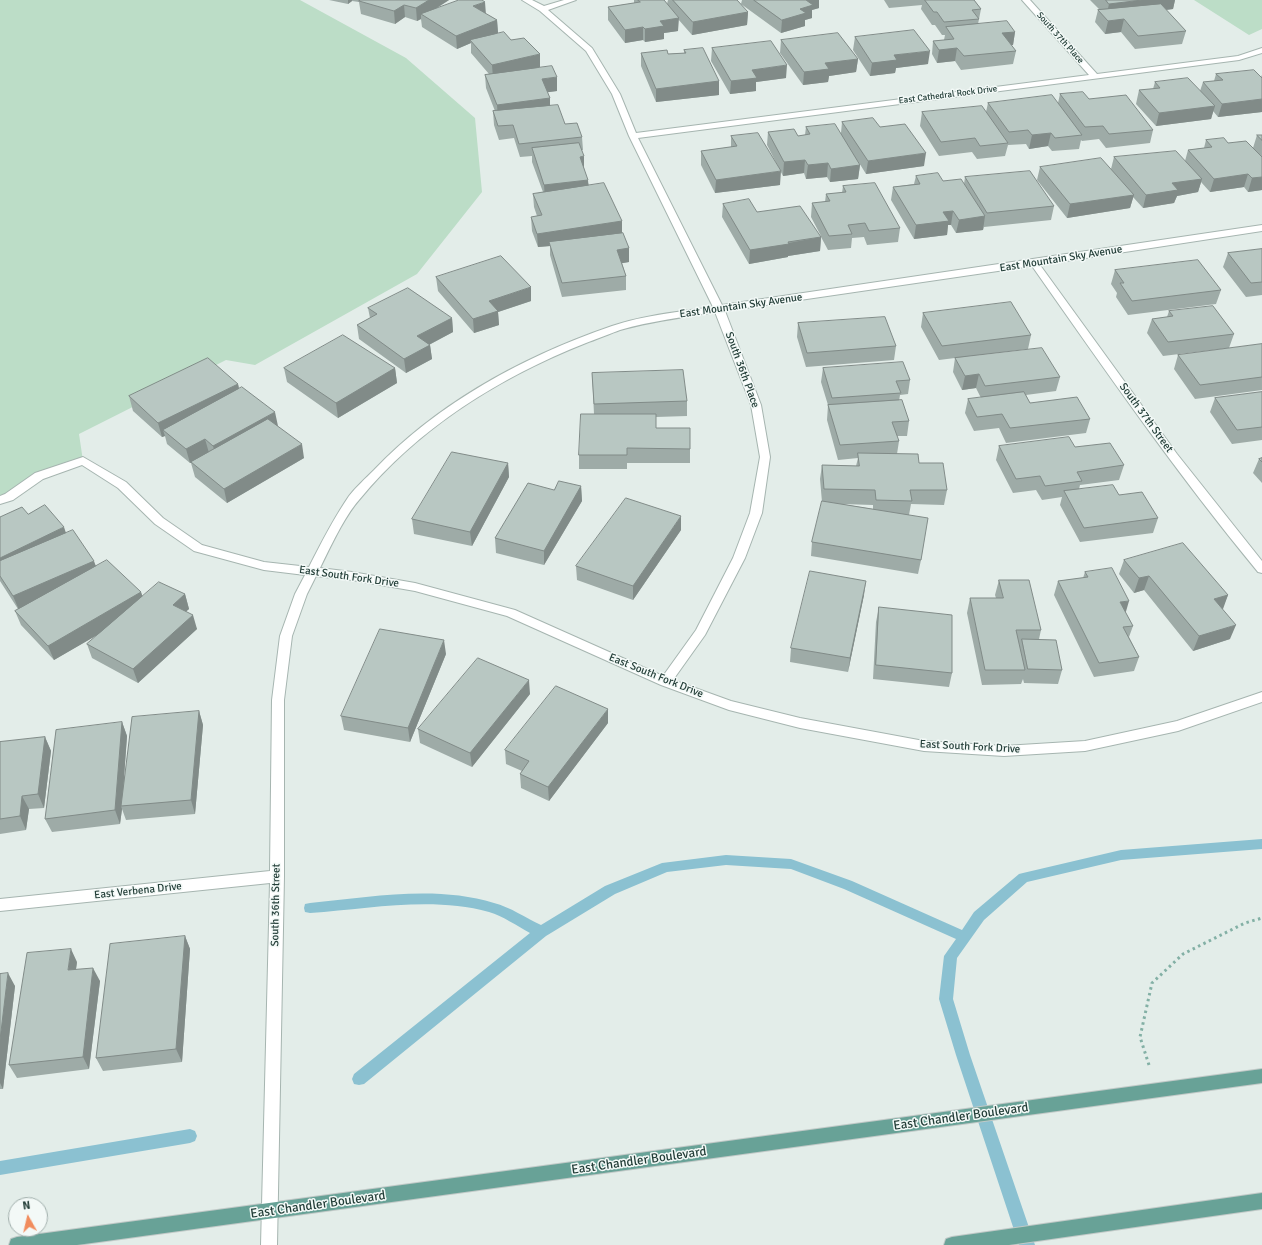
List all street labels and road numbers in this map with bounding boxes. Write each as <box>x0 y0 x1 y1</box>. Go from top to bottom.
street label: South 37th Place <box>1034 10 1086 66</box>
street label: East Cathedral Rock Drive <box>898 84 998 106</box>
street label: East Mountain Sky Avenue <box>999 243 1123 275</box>
street label: East Mountain Sky Avenue <box>679 291 803 321</box>
street label: South 36th Place <box>722 330 762 410</box>
street label: South 37th Street <box>1116 381 1176 455</box>
street label: East South Fork Drive <box>298 563 400 591</box>
street label: East South Fork Drive <box>607 651 705 701</box>
street label: East South Fork Drive <box>919 738 1021 756</box>
street label: South 36th Street <box>269 863 283 947</box>
street label: East Verbena Drive <box>94 880 182 902</box>
street label: East Chandler Boulevard <box>893 1100 1029 1134</box>
street label: East Chandler Boulevard <box>571 1144 707 1178</box>
street label: East Chandler Boulevard <box>250 1188 386 1222</box>

